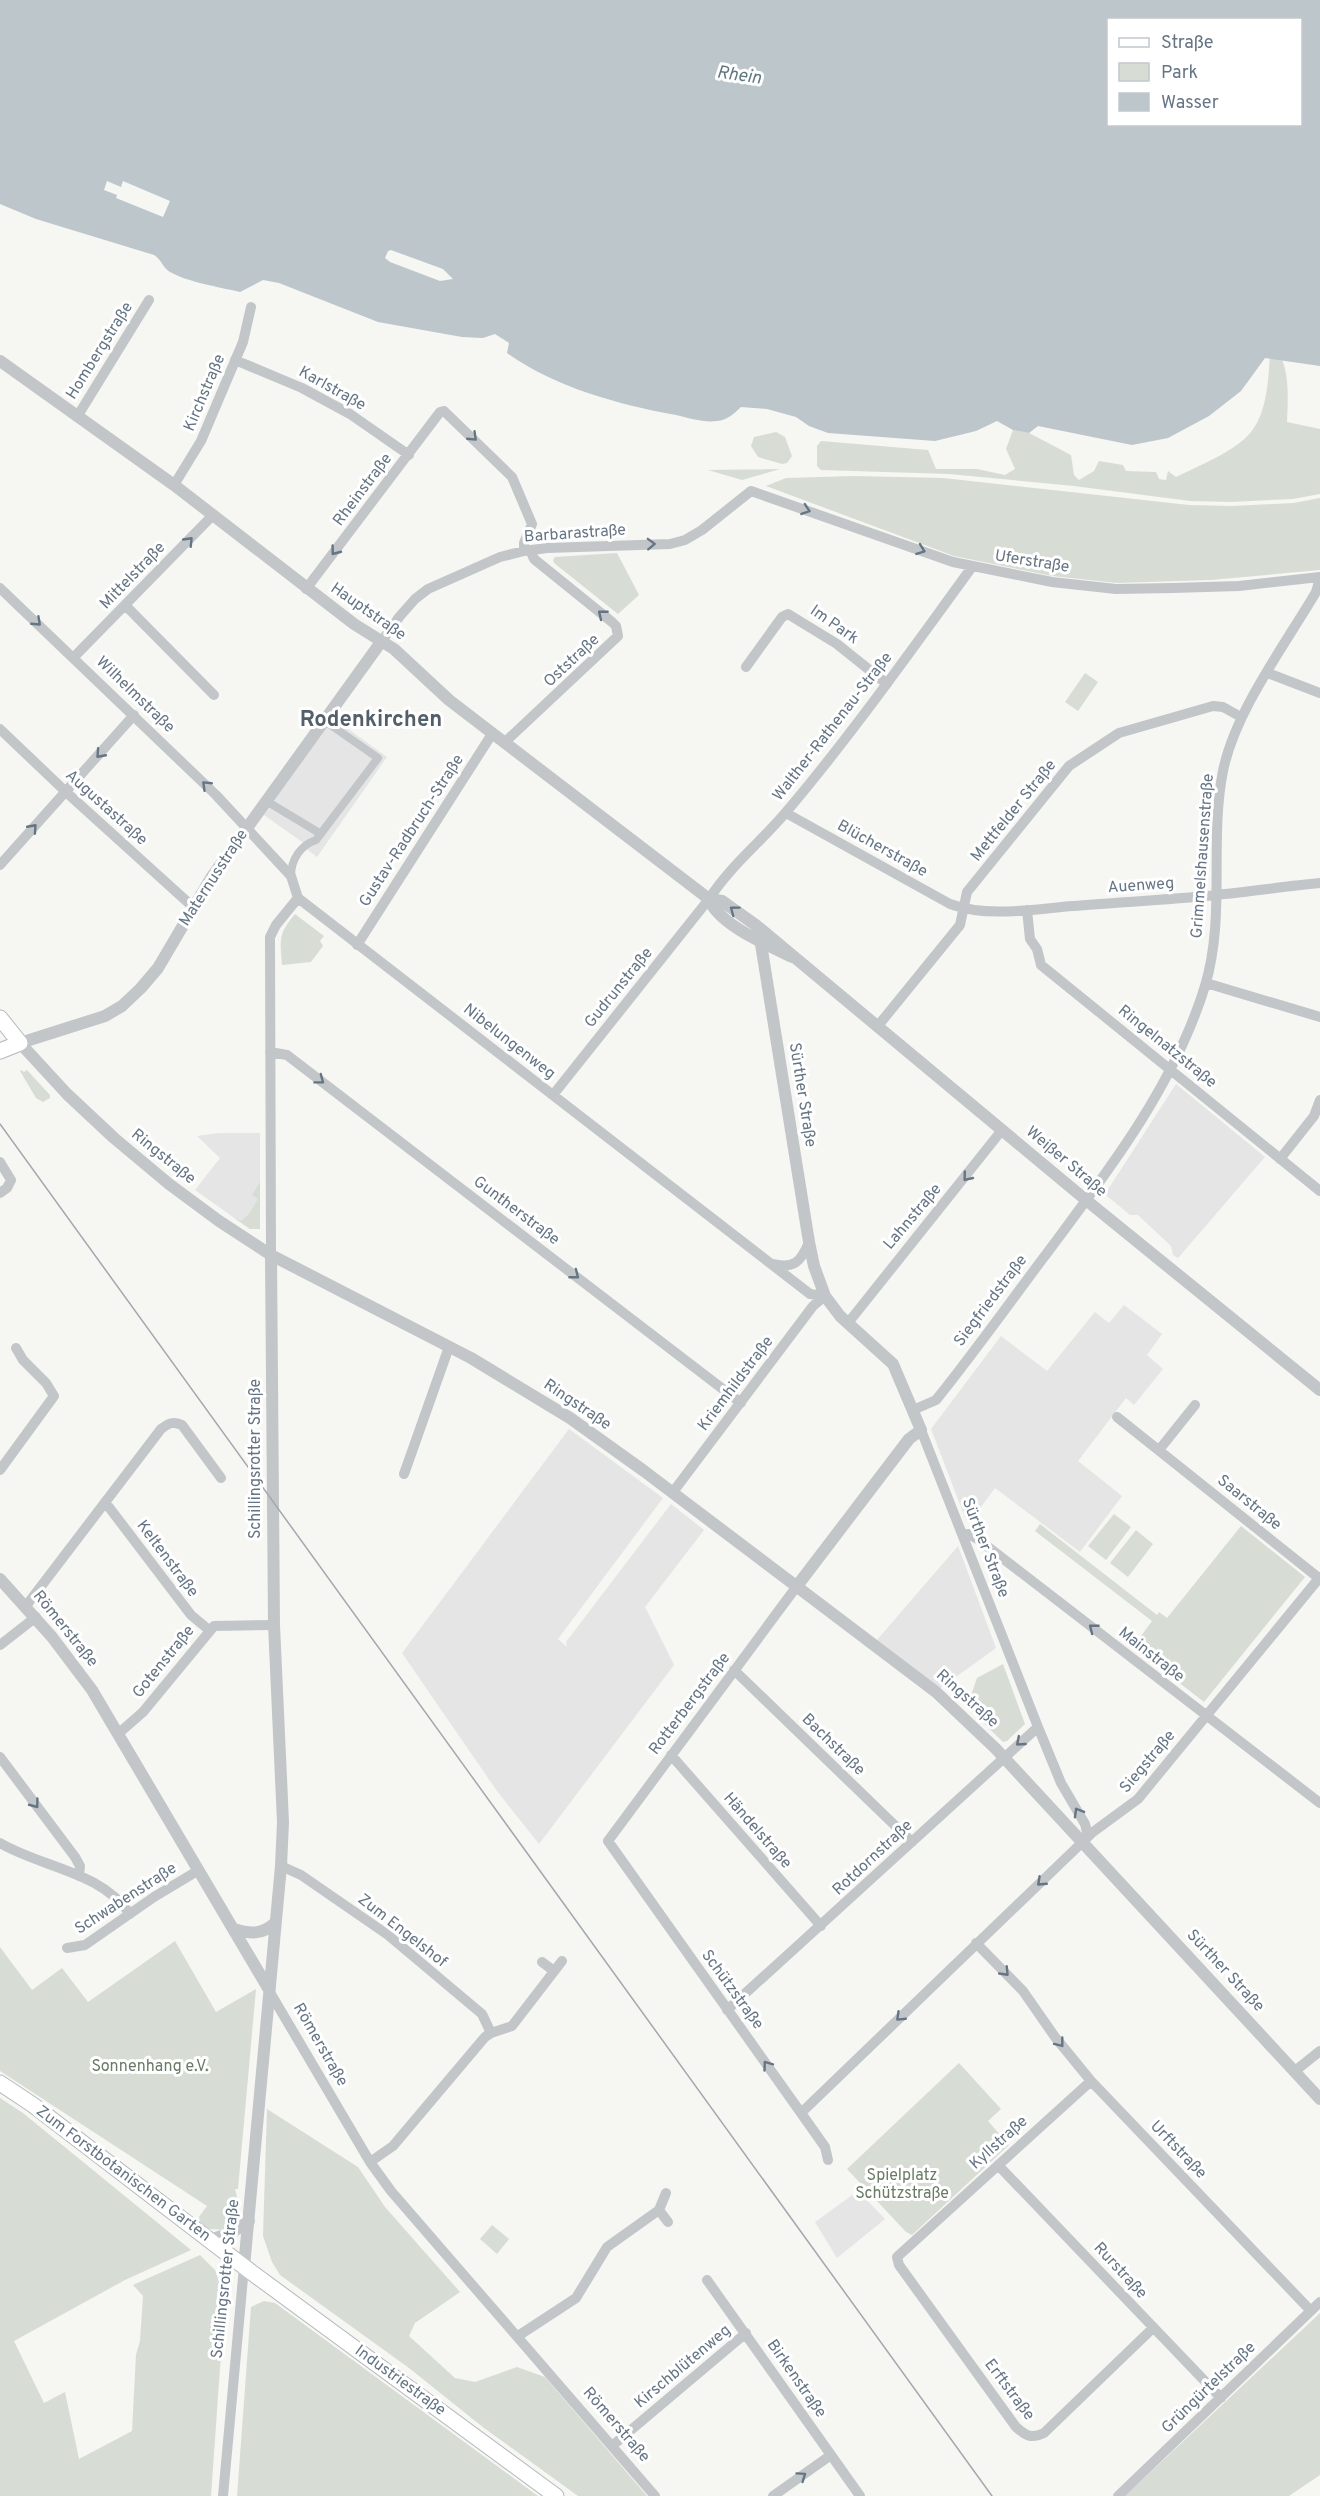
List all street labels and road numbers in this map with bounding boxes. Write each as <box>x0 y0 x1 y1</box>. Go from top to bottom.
street label: Hombergstraße <box>62 299 138 403</box>
street label: Kirchstraße <box>180 351 230 435</box>
street label: Karlstraße <box>295 362 369 416</box>
street label: Rheinstraße <box>329 450 397 530</box>
street label: Barbarastraße <box>523 520 627 548</box>
street label: Mittelstraße <box>96 538 170 614</box>
street label: Uferstraße <box>993 546 1071 578</box>
street label: Hauptstraße <box>326 579 410 645</box>
street label: Im Park <box>806 601 862 649</box>
street label: Oststraße <box>540 630 604 692</box>
street label: Walther-Rathenau-Straße <box>769 649 897 805</box>
street label: Wilhelmstraße <box>91 652 179 738</box>
street label: Gustav-Radbruch-Straße <box>355 751 469 911</box>
street label: Mettfelder Straße <box>967 756 1061 866</box>
street label: Augustastraße <box>61 766 151 850</box>
street label: Grimmelshausenstraße <box>1187 773 1219 939</box>
street label: Blücherstraße <box>833 816 931 882</box>
street label: Maternusstraße <box>175 826 253 930</box>
street label: Auenweg <box>1107 874 1175 898</box>
street label: Gudrunstraße <box>581 944 657 1032</box>
street label: Nibelungenweg <box>459 1000 559 1084</box>
street label: Ringelnatzstraße <box>1114 1001 1220 1093</box>
street label: Sürther Straße <box>784 1041 820 1149</box>
street label: Weißer Straße <box>1021 1122 1111 1202</box>
street label: Ringstraße <box>127 1125 199 1189</box>
street label: Guntherstraße <box>469 1172 563 1250</box>
street label: Lahnstraße <box>880 1180 946 1254</box>
street label: Siegfriedstraße <box>950 1251 1032 1351</box>
street label: Kriemhildstraße <box>694 1333 778 1435</box>
street label: Ringstraße <box>539 1375 615 1435</box>
street label: Schillingsrotter Straße <box>246 1379 266 1539</box>
street label: Saarstraße <box>1213 1471 1285 1535</box>
street label: Sürther Straße <box>957 1495 1013 1601</box>
street label: Keltenstraße <box>132 1517 202 1601</box>
street label: Römerstraße <box>28 1587 102 1671</box>
street label: Gotenstraße <box>129 1622 199 1702</box>
street label: Mainstraße <box>1114 1623 1188 1687</box>
street label: Rotterbergstraße <box>645 1649 735 1759</box>
street label: Ringstraße <box>932 1666 1002 1732</box>
street label: Bachstraße <box>797 1710 869 1780</box>
street label: Siegstraße <box>1116 1726 1180 1798</box>
street label: Händelstraße <box>718 1789 796 1873</box>
street label: Rotdornstraße <box>829 1816 917 1900</box>
street label: Schwabenstraße <box>71 1859 181 1939</box>
street label: Zum Engelshof <box>353 1890 451 1973</box>
street label: Sürther Straße <box>1182 1926 1268 2016</box>
street label: Schützstraße <box>696 1946 768 2034</box>
street label: Römerstraße <box>288 2000 352 2090</box>
street label: Zum Forstbotanischen Garten <box>32 2102 214 2246</box>
street label: Kyllstraße <box>966 2112 1032 2174</box>
street label: Urftstraße <box>1145 2117 1211 2183</box>
street label: Schillingsrotter Straße <box>208 2198 244 2360</box>
street label: Rurstraße <box>1089 2239 1151 2303</box>
street label: Kirschblütenweg <box>631 2321 735 2413</box>
street label: Birkenstraße <box>762 2336 830 2422</box>
street label: Grüngürtelstraße <box>1158 2338 1260 2438</box>
street label: Industriestraße <box>351 2341 449 2421</box>
street label: Erftstraße <box>979 2355 1039 2425</box>
street label: Römerstraße <box>578 2383 654 2467</box>

